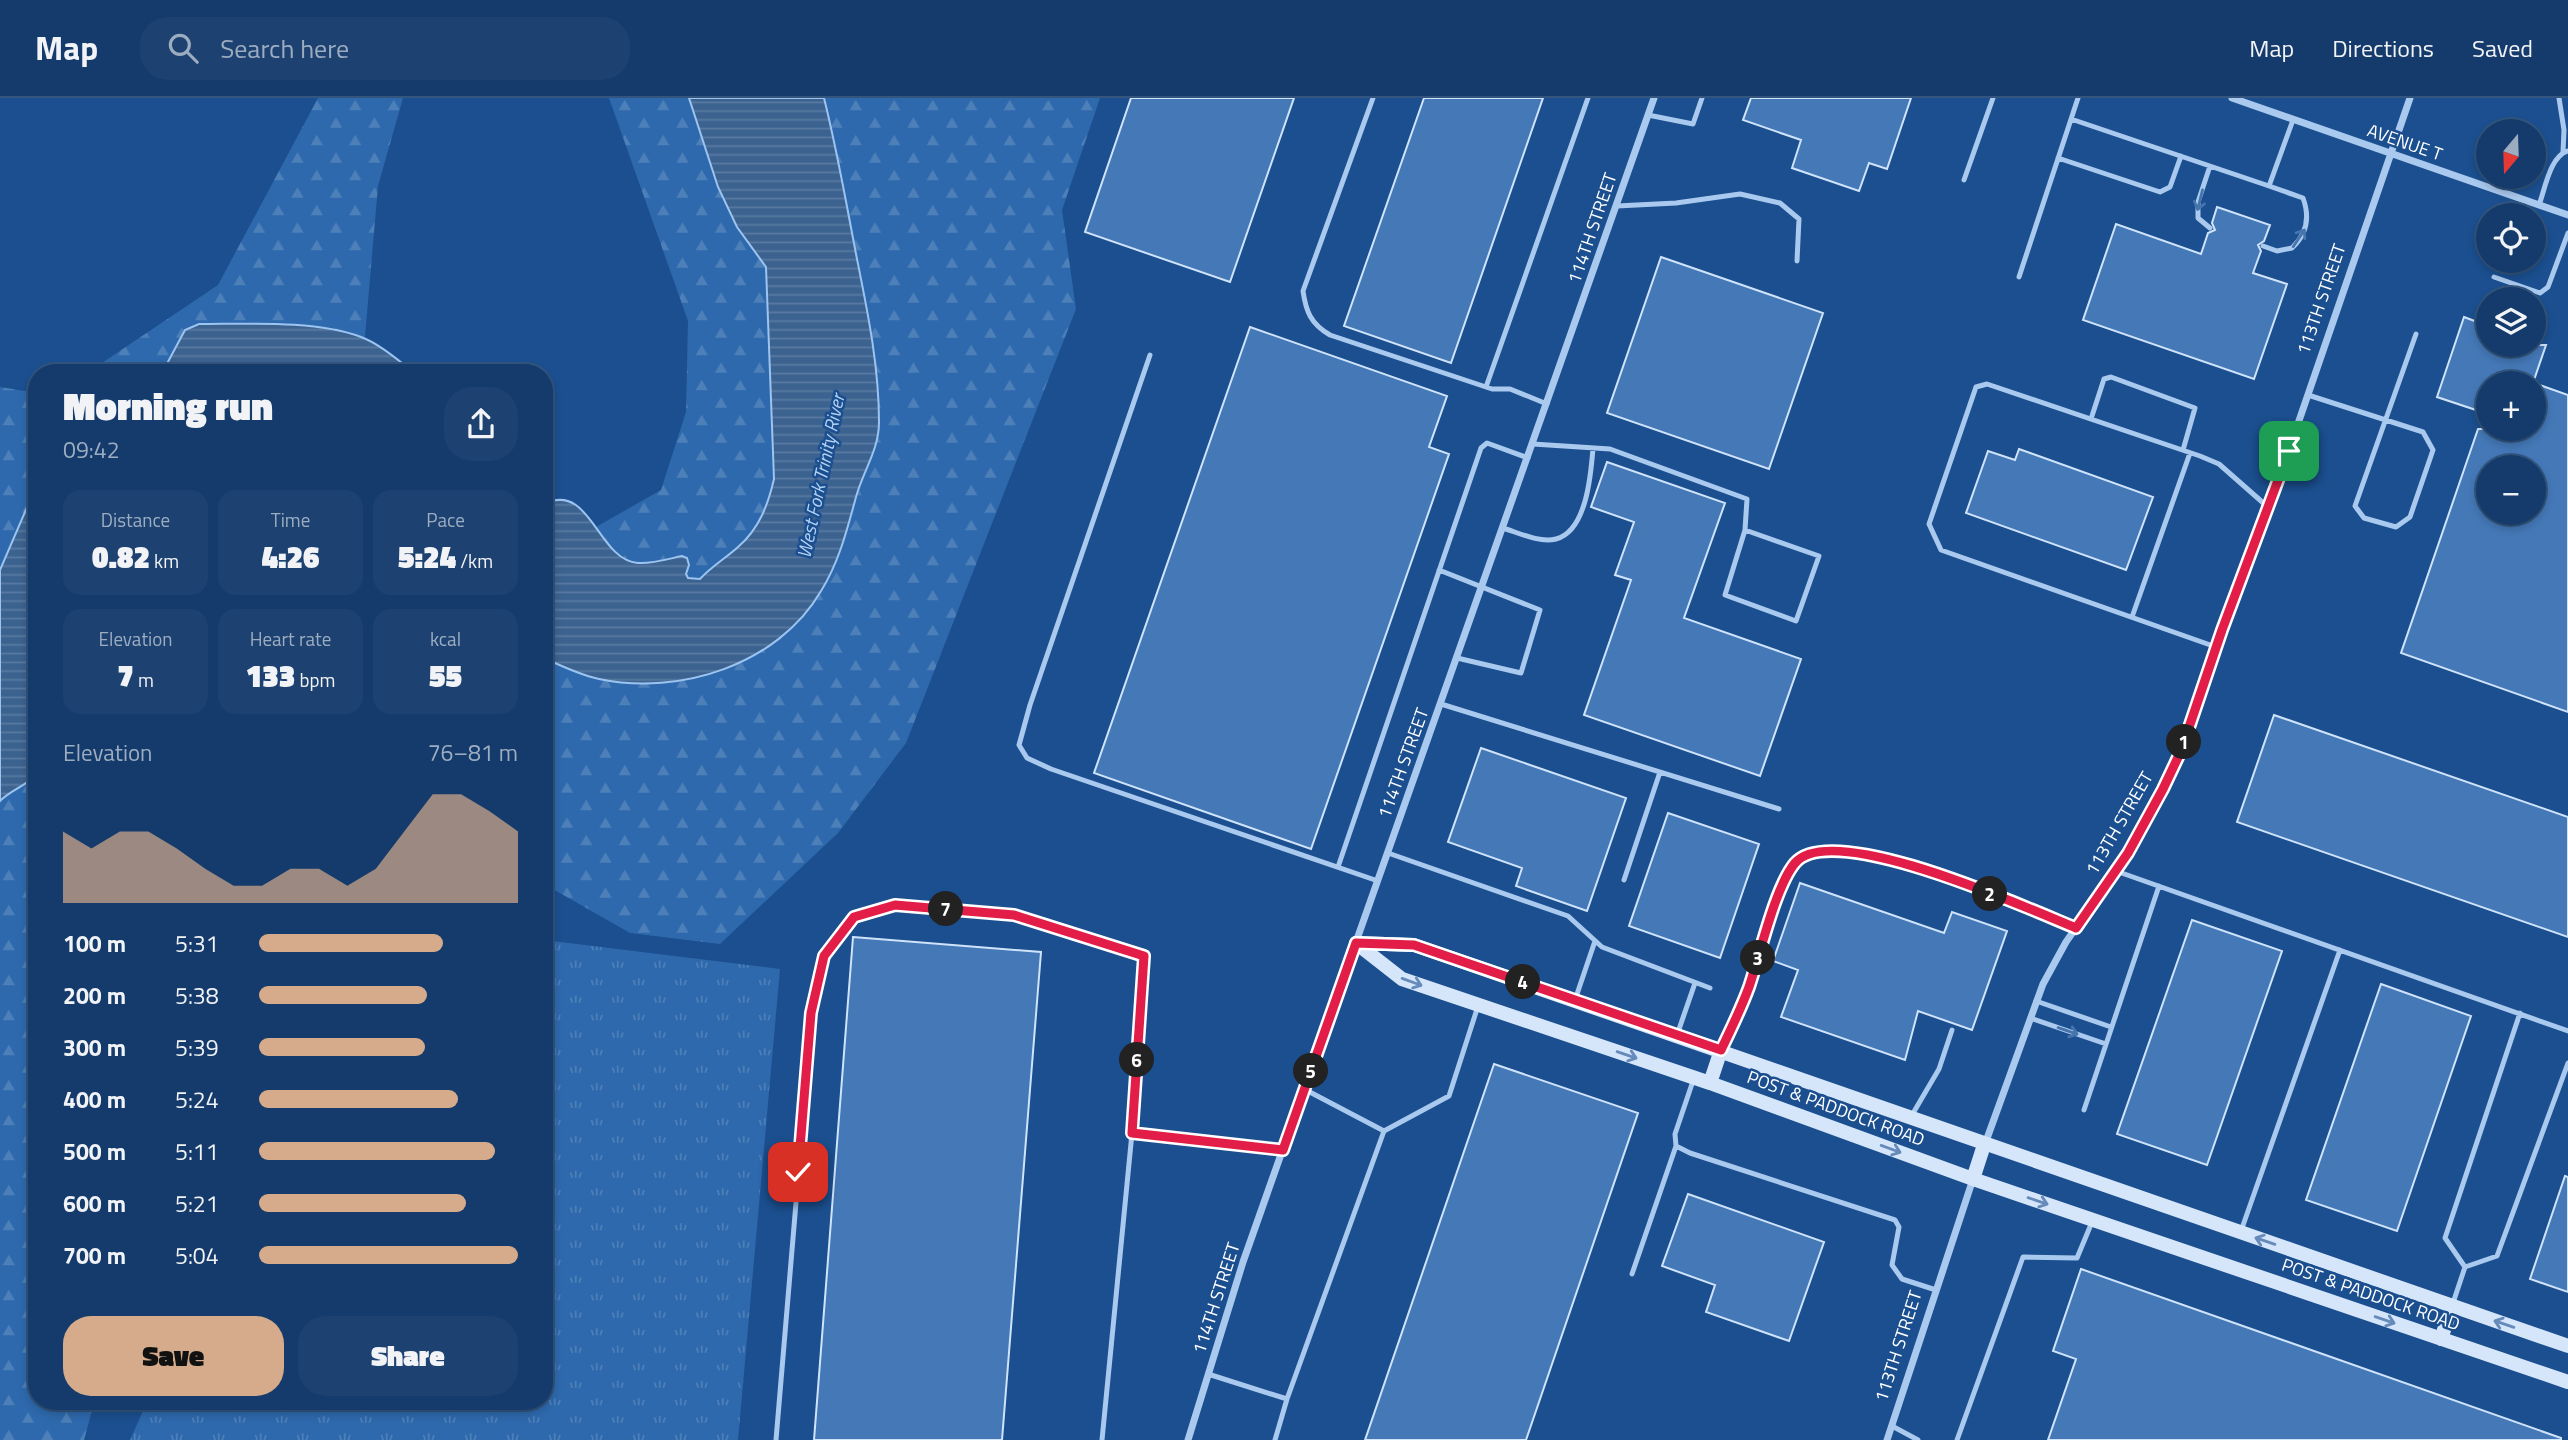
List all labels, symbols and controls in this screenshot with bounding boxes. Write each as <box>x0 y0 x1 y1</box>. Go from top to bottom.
search box <box>140 17 630 80</box>
text: Map <box>35 23 98 73</box>
icon: search <box>164 29 202 67</box>
text: Search here <box>220 29 349 68</box>
text: Map <box>2249 30 2294 66</box>
text: Directions <box>2332 30 2434 66</box>
text: Saved <box>2472 30 2533 66</box>
street label: AVENUE T <box>2364 117 2447 168</box>
north arrow <box>2476 119 2546 189</box>
map controls <box>2476 119 2546 525</box>
street label: 114TH STREET <box>1560 169 1624 287</box>
one-way arrow <box>2193 188 2206 210</box>
button: locate <box>2476 203 2546 273</box>
one-way arrow <box>2291 229 2306 248</box>
street label: 113TH STREET <box>2289 240 2353 358</box>
button: layers <box>2476 287 2546 357</box>
button: + <box>2476 371 2546 441</box>
text: Morning run <box>63 377 273 435</box>
button: share <box>444 387 518 461</box>
water label: West Fork Trinity River <box>788 389 852 561</box>
pin <box>2259 421 2319 481</box>
text: 09:42 <box>63 432 120 467</box>
icon: arrive <box>2270 432 2308 470</box>
button: − <box>2476 455 2546 525</box>
text: Distance <box>101 505 170 534</box>
text: Time <box>271 505 310 534</box>
text: Pace <box>426 505 465 534</box>
text: 0.82 <box>92 534 150 580</box>
text: 4:26 <box>261 534 320 580</box>
text: 5:24 <box>398 534 456 580</box>
text: km <box>150 546 179 575</box>
text: /km <box>456 546 493 575</box>
text: Elevation <box>99 624 172 653</box>
text: Heart rate <box>250 624 331 653</box>
text: kcal <box>430 624 461 653</box>
text: 7 <box>117 653 134 699</box>
text: 133 <box>246 653 295 699</box>
text: 55 <box>429 653 462 699</box>
text: m <box>134 665 154 694</box>
text: bpm <box>295 665 335 694</box>
street label: 114TH STREET <box>1371 704 1436 822</box>
pin: 1 <box>2166 724 2202 760</box>
text: 1 <box>2178 727 2189 756</box>
text: Elevation <box>63 735 152 770</box>
text: 76–81 m <box>428 735 518 770</box>
street label: 113TH STREET <box>2078 766 2160 880</box>
pin: 2 <box>1972 876 2008 912</box>
text: 2 <box>1984 879 1995 908</box>
pin: 7 <box>928 892 964 926</box>
text: 7 <box>940 894 951 923</box>
text: 100 m <box>63 926 126 961</box>
text: 5:31 <box>175 926 219 961</box>
pin: 3 <box>1740 940 1776 976</box>
text: 3 <box>1752 943 1763 972</box>
pin: 4 <box>1506 964 1540 1000</box>
text: 4 <box>1517 967 1528 996</box>
one-way arrow <box>1400 977 1422 989</box>
text: 200 m <box>63 978 126 1013</box>
text: 5:38 <box>175 978 219 1013</box>
one-way arrow <box>2056 1026 2078 1038</box>
text: 300 m <box>63 1030 126 1065</box>
text: 5:39 <box>175 1030 219 1065</box>
pin: 6 <box>1120 1042 1154 1077</box>
text: 6 <box>1131 1045 1142 1074</box>
one-way arrow <box>1616 1049 1638 1062</box>
pin: 5 <box>1294 1054 1328 1088</box>
text: 5 <box>1305 1056 1316 1085</box>
street label: POST & PADDOCK ROAD <box>1743 1063 1929 1153</box>
text: 400 m <box>63 1082 126 1117</box>
text: 5:24 <box>175 1082 219 1117</box>
text: 500 m <box>63 1134 126 1169</box>
text: 5:11 <box>175 1134 219 1169</box>
pin <box>768 1142 828 1202</box>
one-way arrow <box>1879 1144 1901 1156</box>
icon: check <box>779 1153 817 1191</box>
text: 600 m <box>63 1186 126 1221</box>
text: 5:21 <box>175 1186 219 1221</box>
one-way arrow <box>2027 1195 2049 1208</box>
one-way arrow <box>2255 1234 2277 1246</box>
text: 700 m <box>63 1238 126 1273</box>
text: 5:04 <box>175 1238 219 1273</box>
street label: 114TH STREET <box>1185 1238 1247 1357</box>
street label: POST & PADDOCK ROAD <box>2278 1251 2464 1337</box>
street label: 113TH STREET <box>1867 1286 1929 1405</box>
one-way arrow <box>2374 1315 2396 1327</box>
button: Save <box>63 1316 284 1396</box>
button: Share <box>298 1316 518 1396</box>
one-way arrow <box>2493 1317 2515 1329</box>

